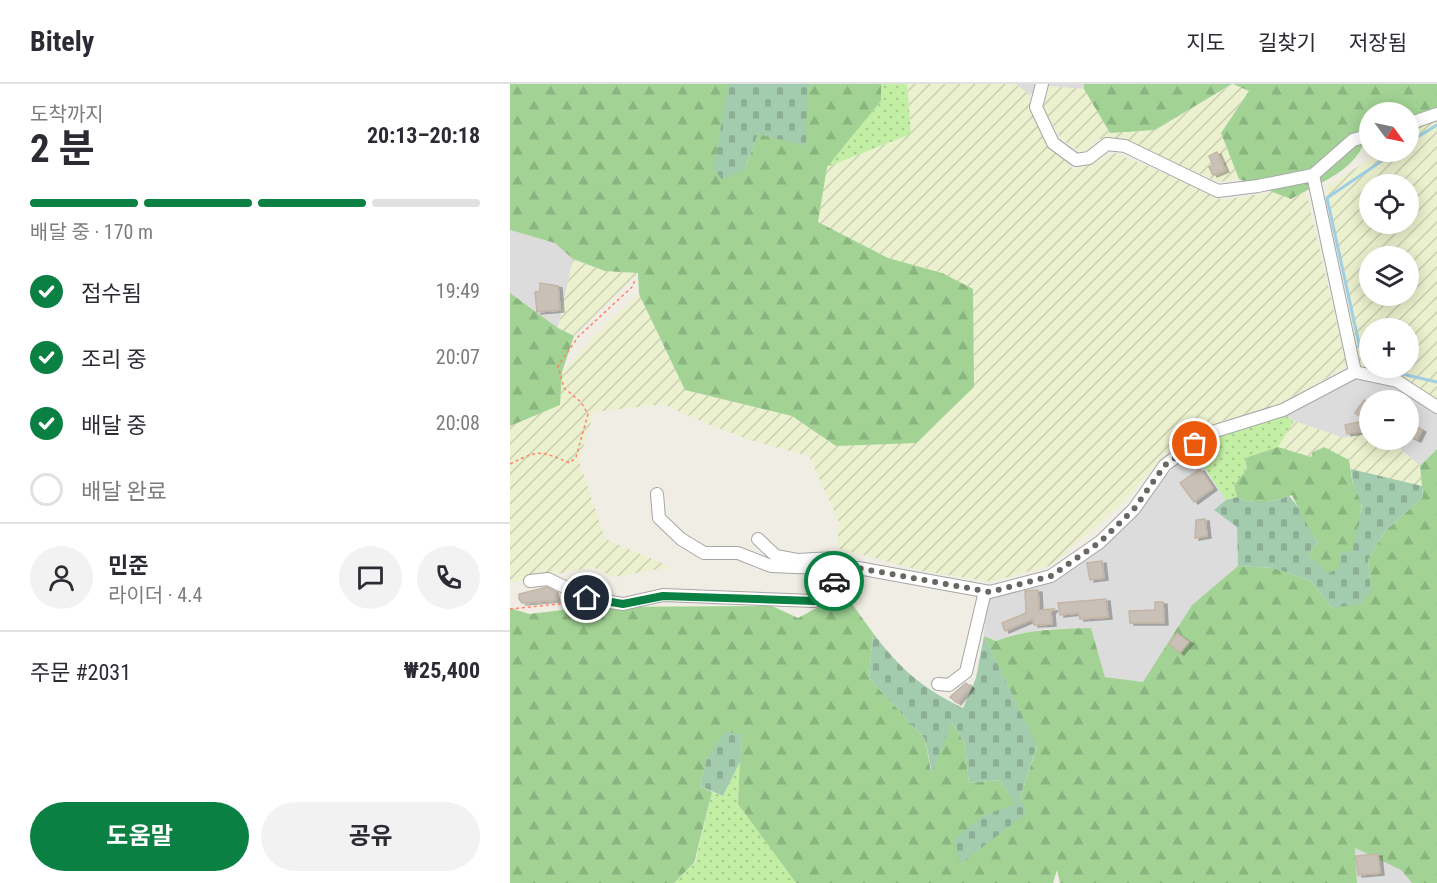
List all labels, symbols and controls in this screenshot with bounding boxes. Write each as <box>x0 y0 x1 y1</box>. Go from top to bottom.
text: Bitely <box>30 25 94 58</box>
text: 지도 <box>1186 31 1225 55</box>
text: 길찾기 <box>1258 31 1316 55</box>
text: 저장됨 <box>1349 31 1407 55</box>
text: 도착까지 <box>30 102 104 126</box>
north arrow <box>1359 102 1419 162</box>
map controls <box>1359 102 1419 450</box>
text: 20:13–20:18 <box>367 123 480 148</box>
text: 2 분 <box>30 126 95 172</box>
button: locate <box>1359 174 1419 234</box>
text: 배달 중 · 170 m <box>30 220 153 244</box>
button: layers <box>1359 246 1419 306</box>
icon: check <box>30 275 63 308</box>
text: 19:49 <box>436 279 480 303</box>
text: 접수됨 <box>81 281 142 306</box>
button: + <box>1359 318 1419 378</box>
icon: check <box>30 341 63 374</box>
text: 20:07 <box>436 345 480 369</box>
text: 조리 중 <box>81 347 147 372</box>
button: − <box>1359 390 1419 450</box>
icon: check <box>30 407 63 440</box>
text: 20:08 <box>436 411 480 435</box>
text: 배달 중 <box>81 413 147 438</box>
pin <box>1169 418 1220 469</box>
icon: bag <box>1178 427 1211 460</box>
text: 배달 완료 <box>81 479 167 504</box>
button: person <box>30 546 93 609</box>
button: chat <box>339 546 402 609</box>
button: phone <box>417 546 480 609</box>
courier <box>804 551 864 611</box>
text: 민준 <box>108 553 148 578</box>
icon: car <box>818 565 851 598</box>
pin <box>561 572 612 623</box>
icon: home <box>570 581 603 614</box>
text: 라이더 · 4.4 <box>108 583 202 607</box>
text: ₩25,400 <box>404 658 480 683</box>
text: 주문 #2031 <box>30 660 131 685</box>
button: 도움말 <box>30 802 249 871</box>
button: 공유 <box>261 802 480 871</box>

